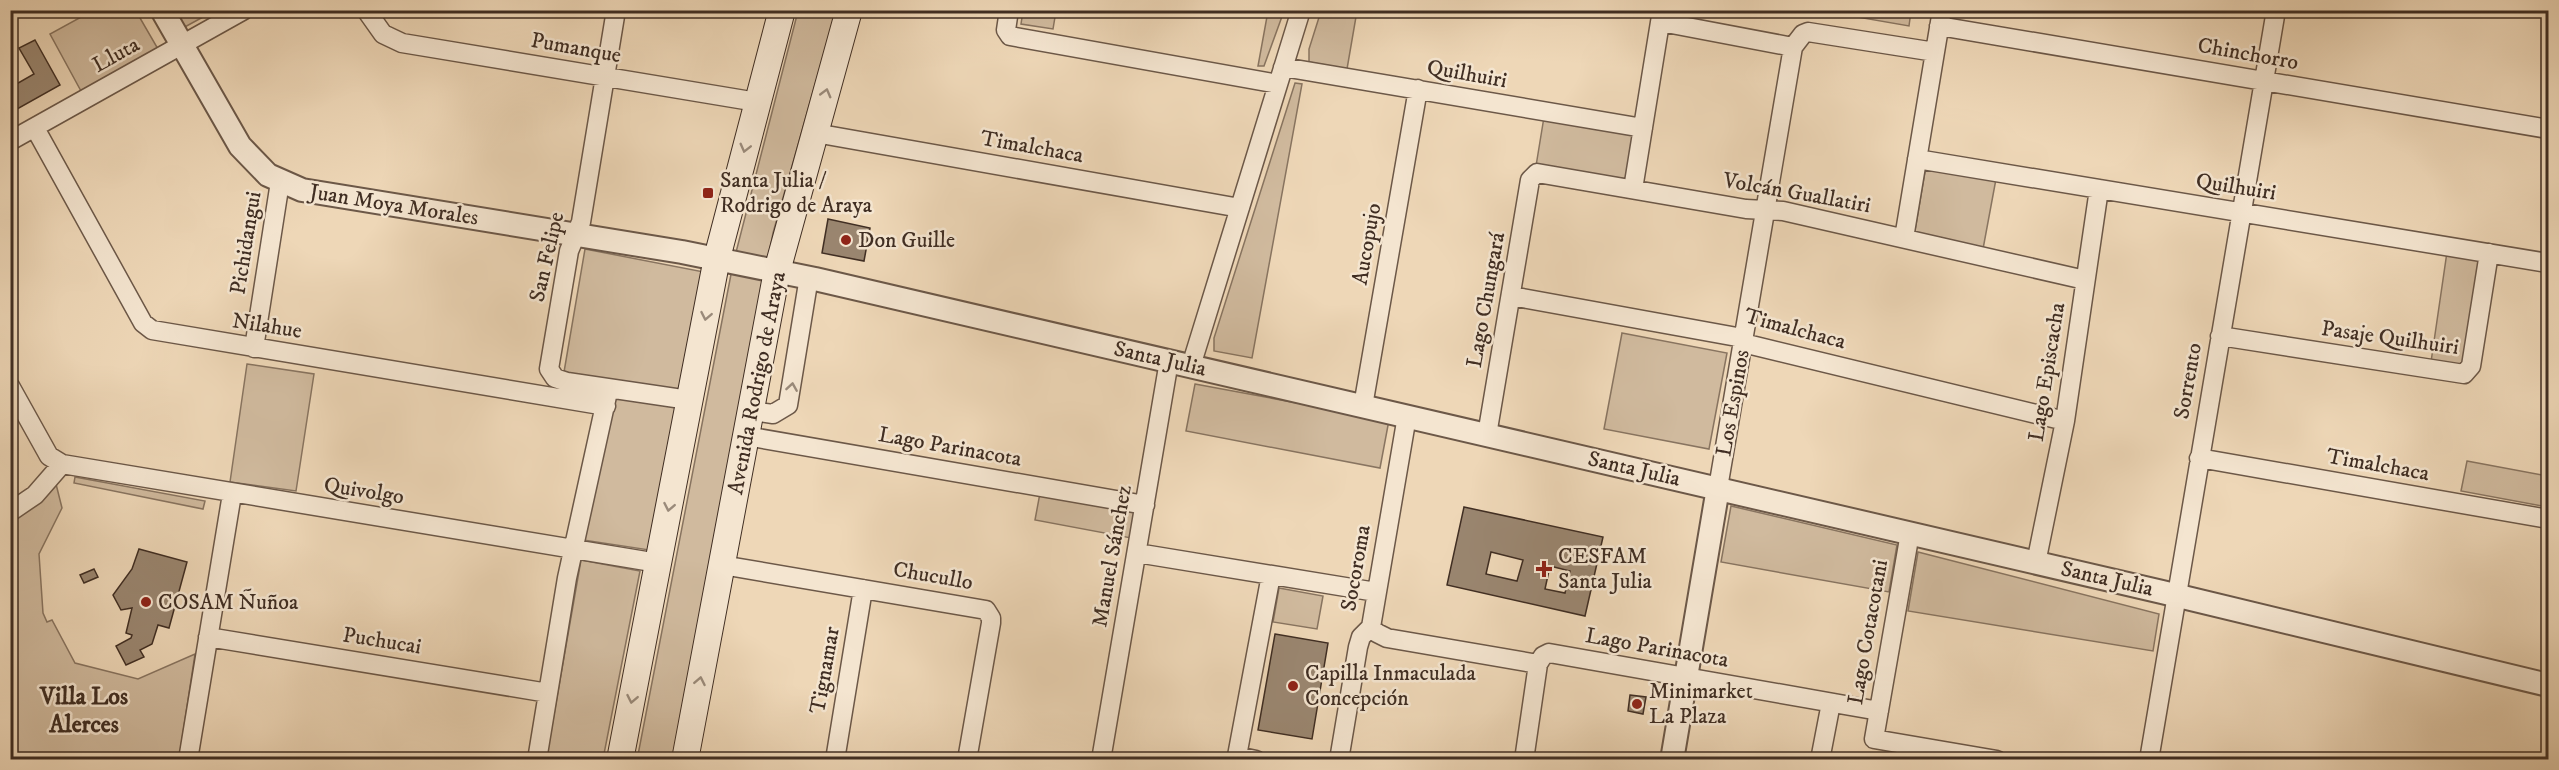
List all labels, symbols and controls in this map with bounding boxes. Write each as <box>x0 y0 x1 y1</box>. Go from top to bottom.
street label: Pumanque <box>529 27 623 69</box>
street label: Lluta <box>88 31 145 79</box>
street label: Chinchorro <box>2195 32 2301 76</box>
street label: Quilhuiri <box>1425 54 1509 94</box>
one-way arrow <box>819 88 831 99</box>
street label: Timalchaca <box>979 125 1086 169</box>
one-way arrow <box>740 143 753 153</box>
place label: Santa Julia / Rodrigo de Araya <box>720 167 873 219</box>
street label: Volcán Guallatiri <box>1720 167 1873 219</box>
street label: Quilhuiri <box>2194 167 2278 207</box>
street label: Juan Moya Morales <box>306 178 480 232</box>
marker: Santa Julia / Rodrigo de Araya <box>701 186 715 200</box>
street label: Pichidangui <box>225 190 267 296</box>
street label: Aucopujo <box>1347 201 1387 287</box>
street label: San Felipe <box>524 209 570 305</box>
place label: Don Guille <box>858 227 955 254</box>
street label: Lago Chungará <box>1461 230 1511 370</box>
marker: Don Guille <box>839 233 853 247</box>
street label: Avenida Rodrigo de Araya <box>722 269 792 497</box>
street label: Lago Episcacha <box>2023 300 2071 443</box>
street label: Timalchaca <box>1741 303 1849 356</box>
street label: Nilahue <box>230 307 304 345</box>
one-way arrow <box>700 311 713 321</box>
street label: Pasaje Quilhuiri <box>2319 315 2461 361</box>
street label: Santa Julia <box>1111 335 1209 383</box>
street label: Sorrento <box>2168 341 2208 421</box>
street label: Los Espinos <box>1710 348 1756 458</box>
one-way arrow <box>785 383 797 392</box>
street label: Lago Parinacota <box>876 421 1024 473</box>
street label: Timalchaca <box>2325 443 2432 487</box>
street label: Santa Julia <box>1585 445 1683 493</box>
street label: Quivolgo <box>322 471 406 511</box>
street label: Manuel Sánchez <box>1086 482 1138 629</box>
one-way arrow <box>663 502 676 512</box>
street label: Socoroma <box>1335 522 1377 613</box>
place label: CESFAM Santa Julia <box>1558 543 1653 595</box>
street label: Santa Julia <box>2058 555 2156 603</box>
street label: Chucullo <box>891 556 975 596</box>
street label: Lago Cotacotani <box>1842 557 1894 707</box>
marker: CESFAM Santa Julia <box>1535 560 1553 578</box>
place label: COSAM Ñuñoa <box>158 588 299 616</box>
marker: COSAM Ñuñoa <box>139 595 153 609</box>
street label: Puchucai <box>341 621 423 661</box>
street label: Lago Parinacota <box>1583 622 1731 674</box>
street label: Tignamar <box>804 624 846 716</box>
place label: Capilla Inmaculada Concepción <box>1305 660 1476 712</box>
one-way arrow <box>693 677 706 687</box>
place label: Minimarket La Plaza <box>1649 678 1753 730</box>
marker: Capilla Inmaculada Concepción <box>1286 679 1300 693</box>
district label: Villa Los Alerces <box>39 682 128 740</box>
one-way arrow <box>626 693 639 703</box>
marker: Minimarket La Plaza <box>1630 697 1644 711</box>

